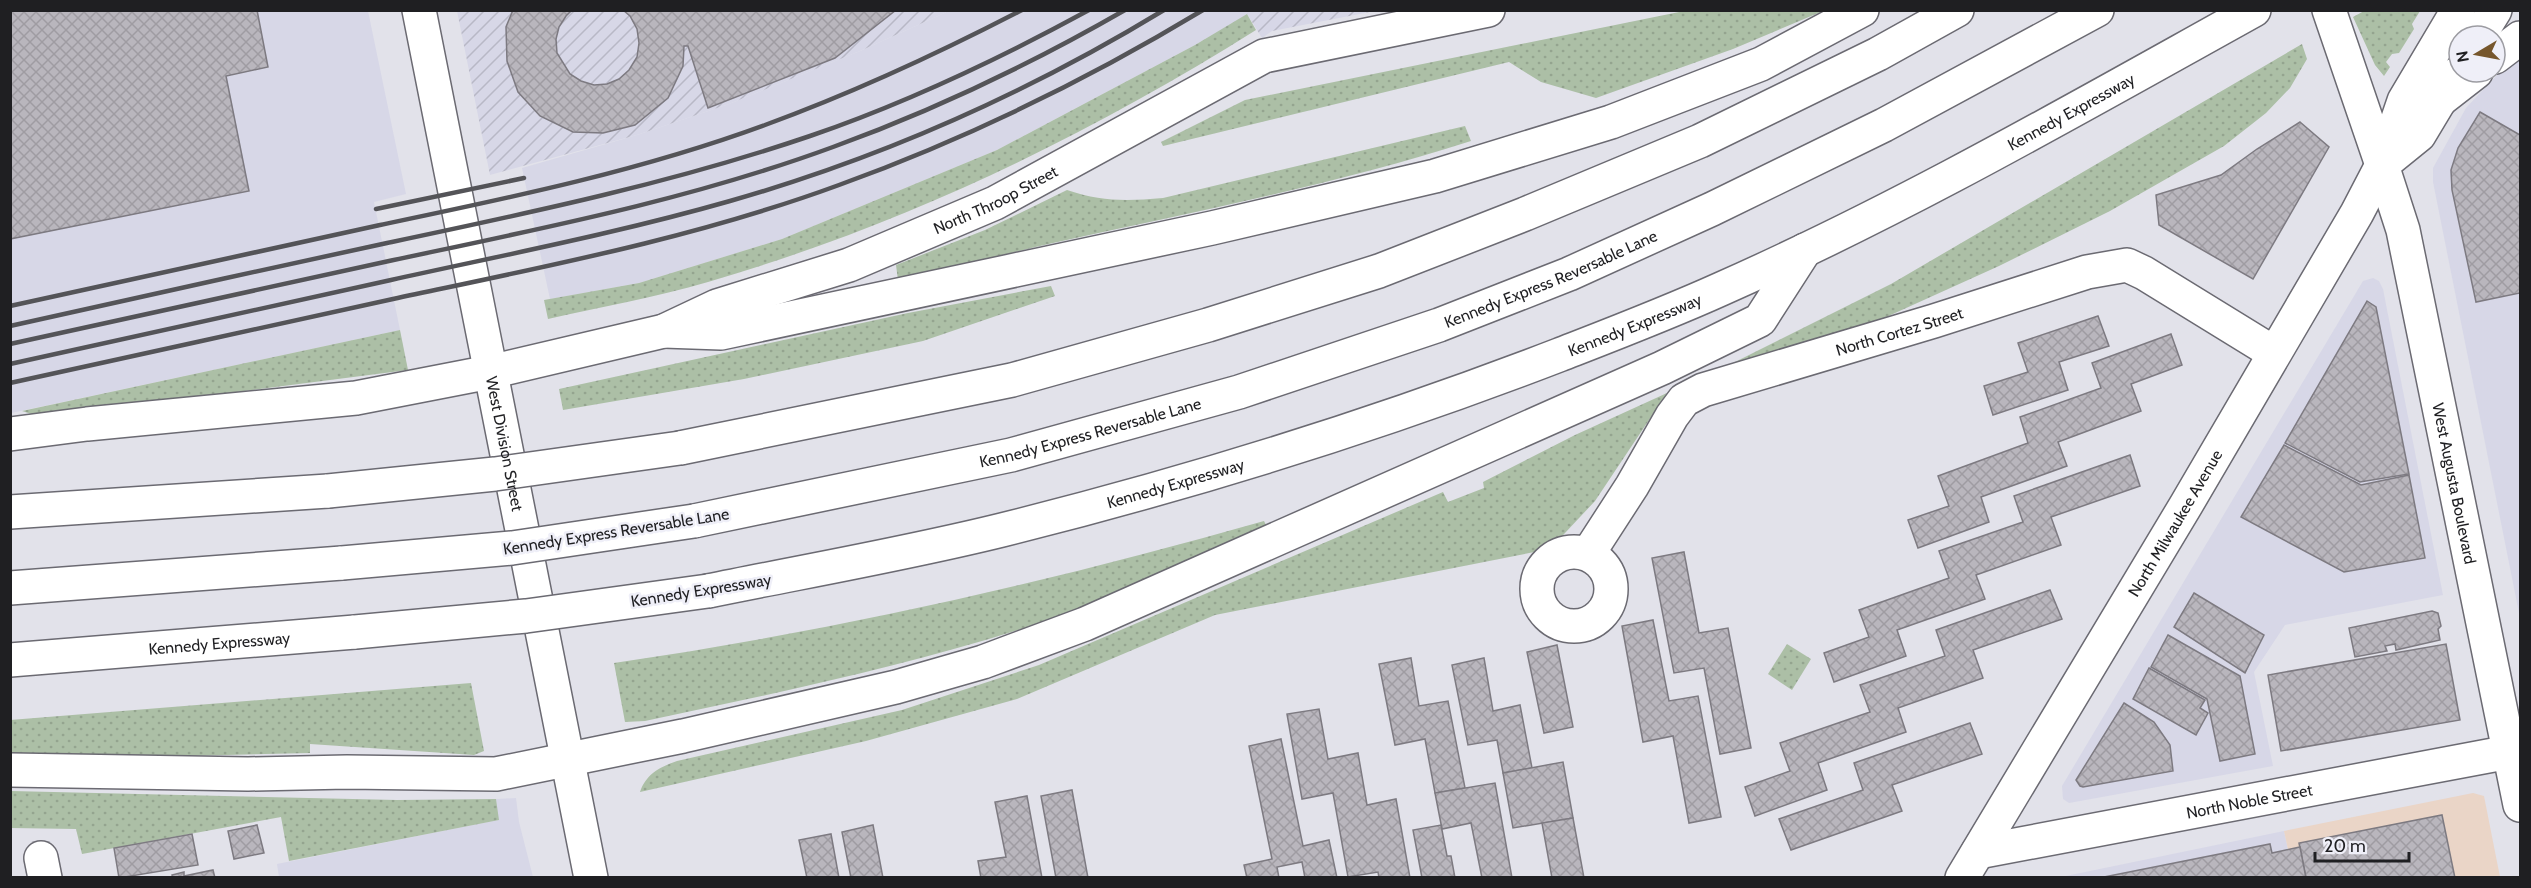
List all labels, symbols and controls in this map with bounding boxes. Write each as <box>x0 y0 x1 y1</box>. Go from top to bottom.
north arrow <box>2447 24 2507 84</box>
text: N <box>2452 49 2473 64</box>
street label: Kennedy Expressway <box>2004 69 2138 154</box>
street label: North Throop Street <box>931 161 1062 238</box>
street label: Kennedy Express Reversable Lane <box>1442 226 1660 332</box>
street label: Kennedy Expressway <box>1565 290 1705 361</box>
street label: North Cortez Street <box>1834 303 1966 360</box>
street label: West Division Street <box>482 375 527 513</box>
street label: Kennedy Express Reversable Lane <box>978 394 1203 471</box>
street label: West Augusta Boulevard <box>2428 401 2480 566</box>
street label: North Milwaukee Avenue <box>2124 446 2226 600</box>
street label: Kennedy Expressway <box>1105 455 1247 512</box>
street label: Kennedy Express Reversable Lane <box>502 504 730 559</box>
street label: Kennedy Expressway <box>629 570 773 611</box>
street label: Kennedy Expressway <box>148 628 291 659</box>
street label: North Noble Street <box>2185 780 2315 823</box>
scale bar <box>2315 825 2410 863</box>
text: 20 m <box>2324 835 2366 857</box>

